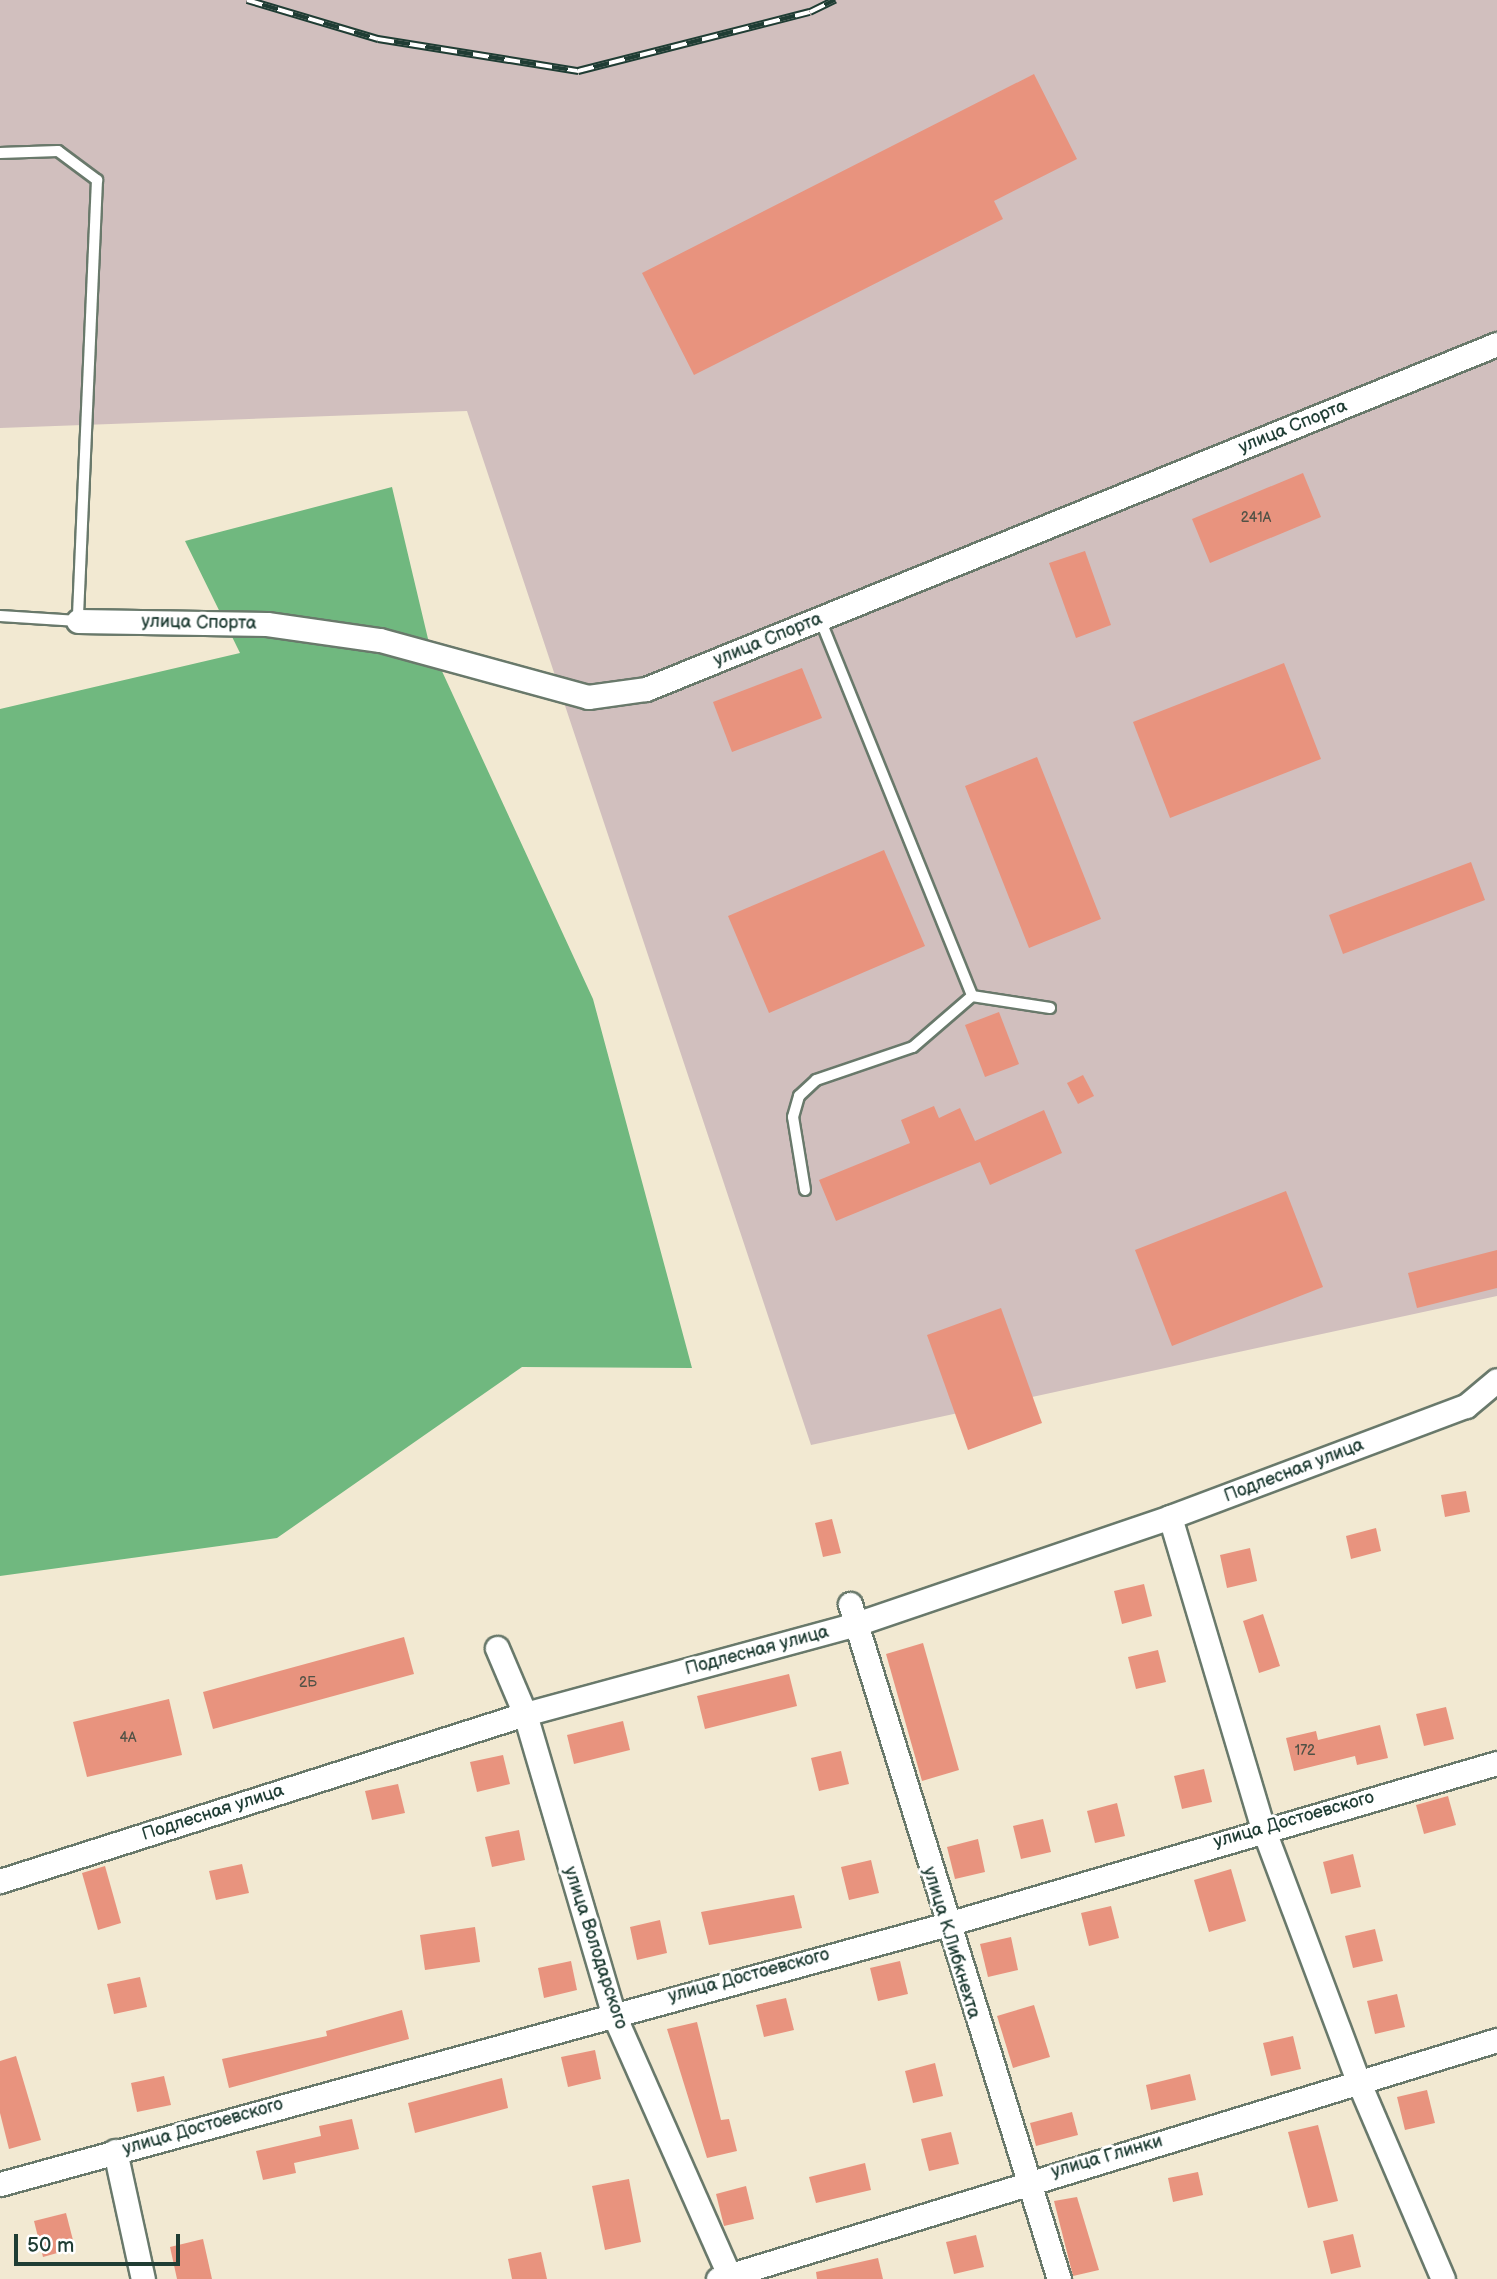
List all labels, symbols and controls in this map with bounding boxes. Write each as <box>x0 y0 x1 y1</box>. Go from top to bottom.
street label: улица Спорта <box>1236 395 1350 459</box>
house number: 241А <box>1241 510 1271 526</box>
street label: улица Спорта <box>711 608 825 672</box>
street label: улица Спорта <box>141 611 257 635</box>
street label: Подлесная улица <box>1221 1434 1367 1508</box>
street label: Подлесная улица <box>683 1621 831 1681</box>
house number: 2Б <box>299 1675 317 1691</box>
house number: 4А <box>119 1730 137 1746</box>
house number: 172 <box>1295 1743 1315 1759</box>
street label: Подлесная улица <box>139 1780 287 1846</box>
street label: улица Достоевского <box>1211 1787 1377 1853</box>
street label: улица Володарского <box>559 1864 631 2032</box>
street label: улица К.Либкнехта <box>918 1864 984 2022</box>
street label: улица Достоевского <box>666 1944 832 2008</box>
street label: улица Достоевского <box>120 2094 286 2160</box>
street label: улица Глинки <box>1049 2131 1165 2183</box>
scale bar <box>18 2220 184 2264</box>
text: 50 m <box>27 2233 74 2258</box>

